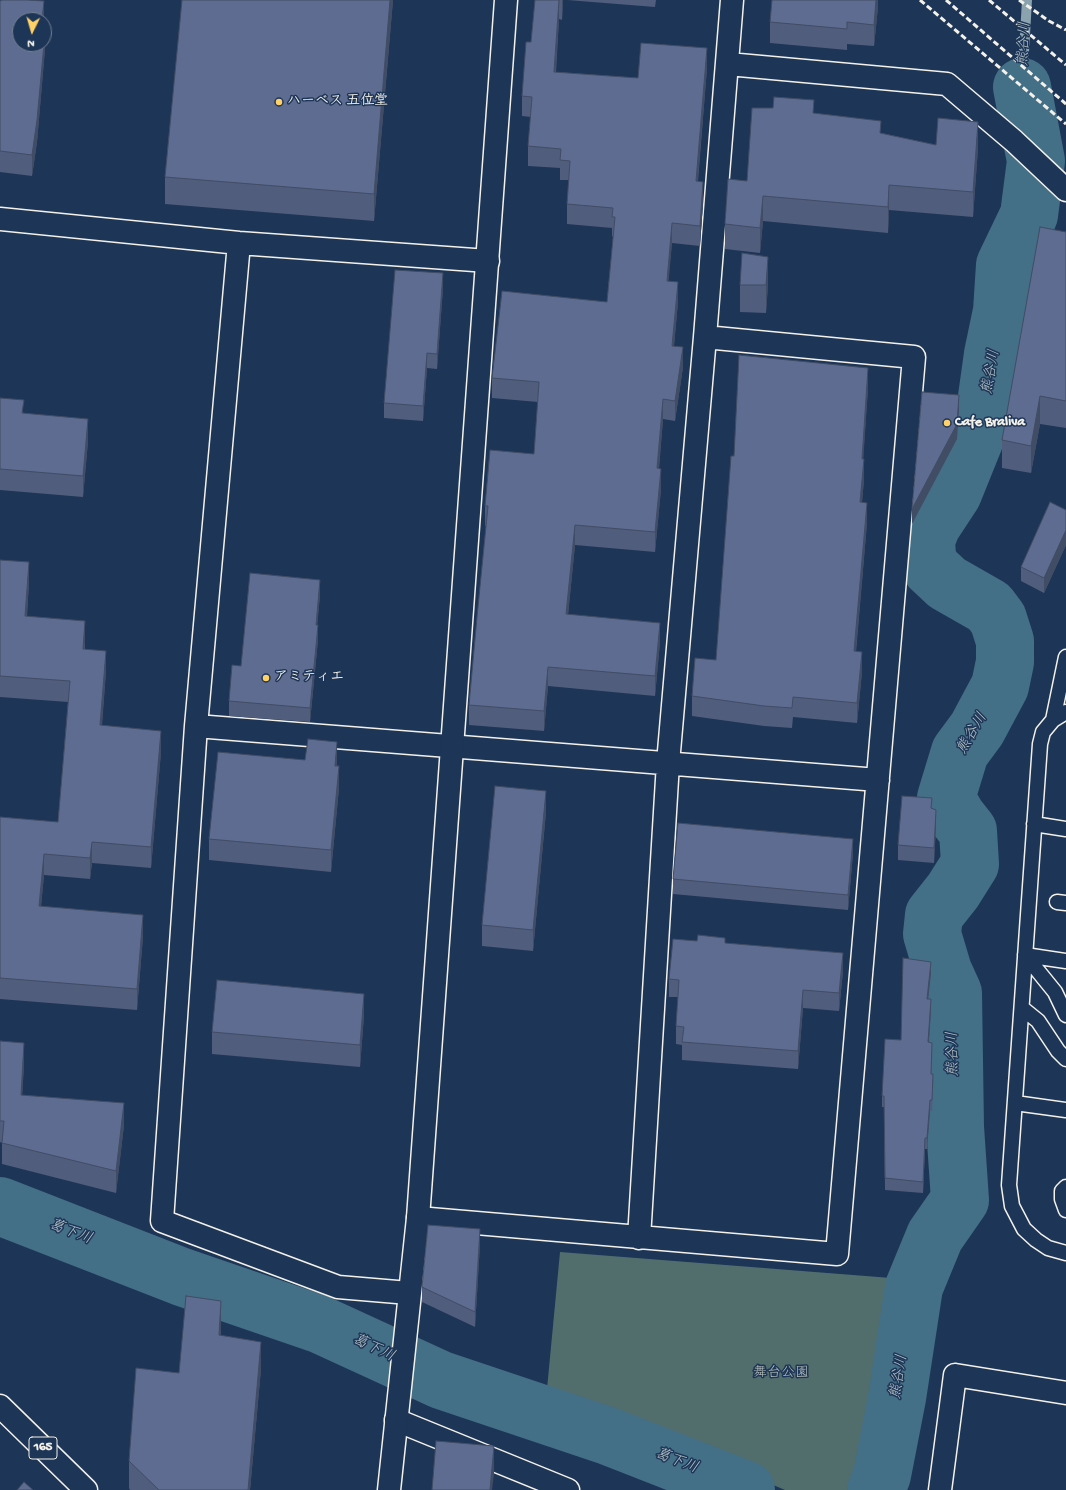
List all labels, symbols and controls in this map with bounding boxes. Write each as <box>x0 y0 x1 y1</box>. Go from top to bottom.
north arrow <box>12 12 52 52</box>
water label: 熊谷川 <box>1015 21 1035 67</box>
text: N <box>27 37 35 49</box>
place label: ハーベス 五位堂 <box>287 94 388 110</box>
marker: ハーベス 五位堂 <box>274 97 284 107</box>
water label: 熊谷川 <box>979 348 1005 396</box>
place label: Cafe Braliva <box>955 415 1025 431</box>
marker: Cafe Braliva <box>942 418 952 428</box>
place label: アミティエ <box>274 670 344 686</box>
marker: アミティエ <box>261 673 271 683</box>
water label: 熊谷川 <box>954 710 992 758</box>
water label: 熊谷川 <box>945 1031 963 1077</box>
water label: 葛下川 <box>46 1217 94 1249</box>
water label: 葛下川 <box>349 1331 397 1367</box>
water label: 熊谷川 <box>888 1353 912 1401</box>
park label: 舞台公園 <box>753 1366 809 1382</box>
road number: 165 <box>29 1437 57 1459</box>
water label: 葛下川 <box>652 1446 700 1478</box>

